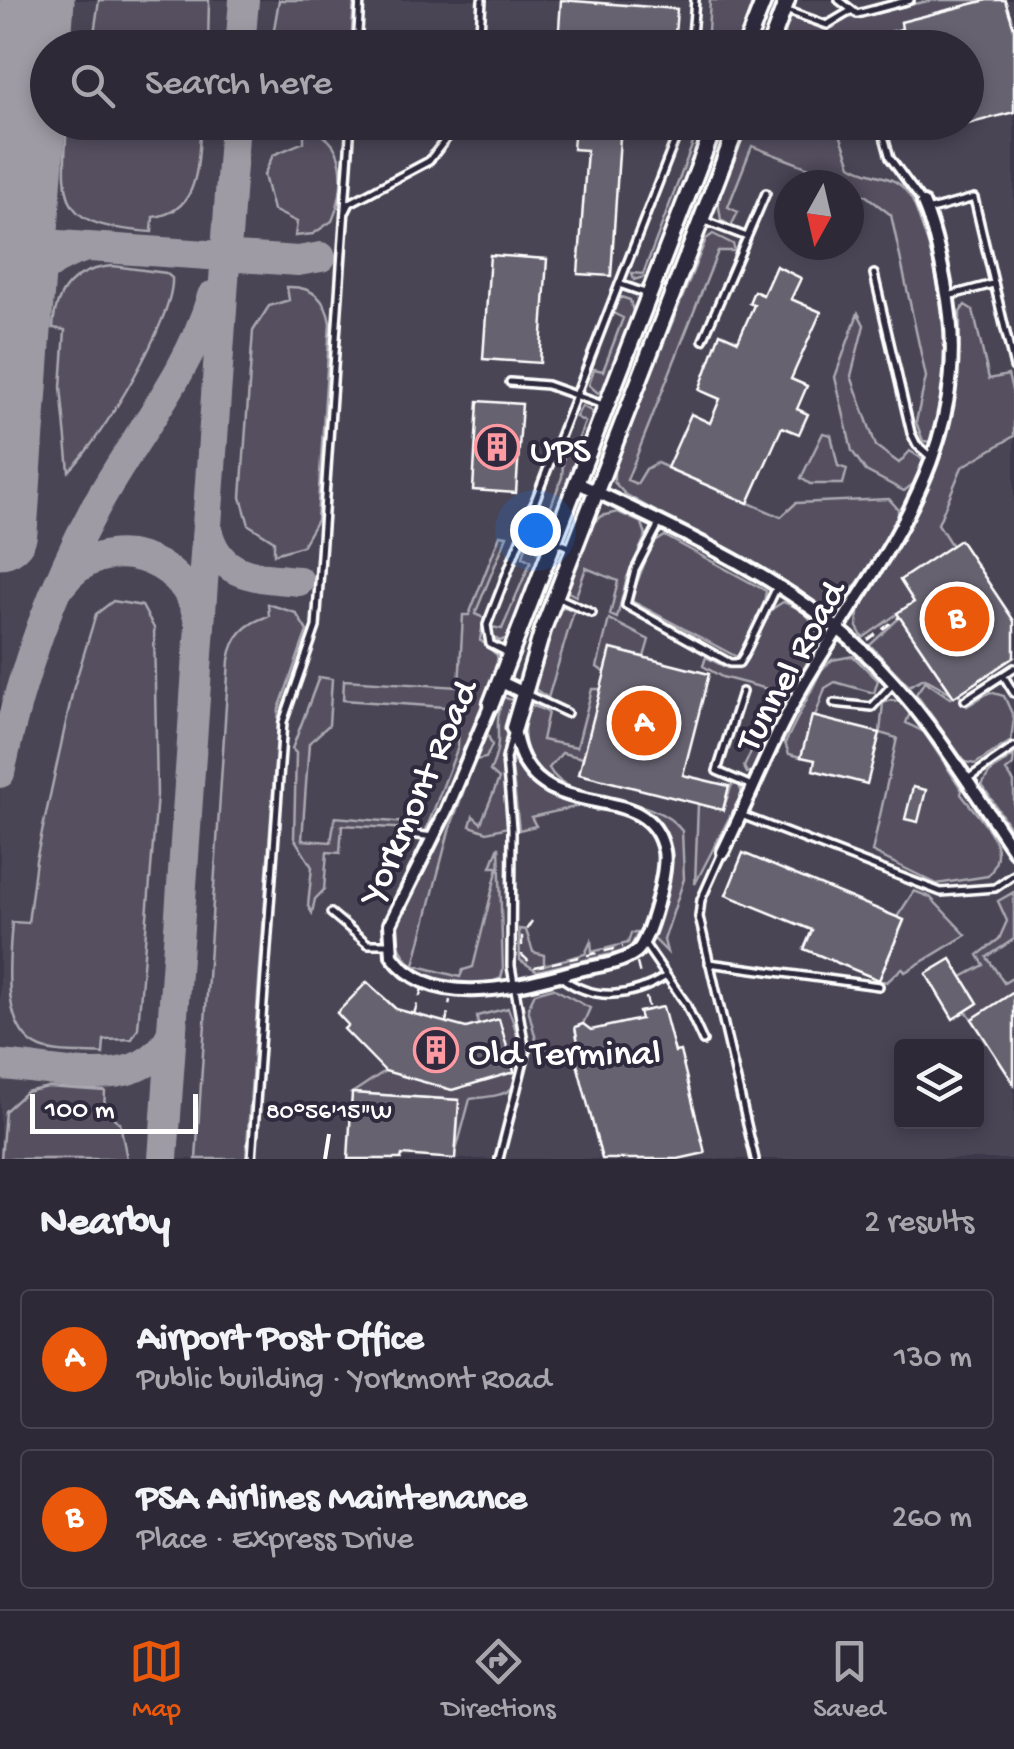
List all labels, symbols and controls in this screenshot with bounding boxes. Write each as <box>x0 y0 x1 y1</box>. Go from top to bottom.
search box <box>30 30 984 140</box>
icon: search <box>65 58 120 113</box>
text: Search here <box>145 63 332 107</box>
north arrow <box>774 170 864 260</box>
building icon: UPS <box>474 424 520 470</box>
place label: UPS <box>530 431 591 475</box>
your location <box>510 505 561 556</box>
street label: Tunnel Road <box>727 572 860 763</box>
pin: B <box>924 582 990 656</box>
street label: Yorkmont Road <box>351 672 491 915</box>
pin: A <box>612 686 676 760</box>
building icon: Old Terminal <box>413 1027 459 1073</box>
place label: Old Terminal <box>468 1034 661 1078</box>
map controls <box>894 1039 984 1129</box>
button: layers <box>894 1039 984 1129</box>
scale bar <box>30 1089 198 1134</box>
text: 100 m <box>45 1095 115 1128</box>
text: 80°56'15"W <box>266 1099 392 1128</box>
text: Nearby <box>40 1200 170 1249</box>
text: 2 results <box>864 1205 974 1243</box>
text: Airport Post Office <box>137 1318 424 1362</box>
text: A <box>65 1340 84 1378</box>
text: 130 m <box>894 1340 972 1378</box>
text: Public building · Yorkmont Road <box>137 1362 551 1400</box>
text: PSA Airlines Maintenance <box>137 1478 527 1522</box>
text: B <box>66 1500 83 1538</box>
text: 260 m <box>892 1500 972 1538</box>
text: Place · Express Drive <box>137 1522 413 1560</box>
tab: Map <box>129 1634 184 1727</box>
tab: Directions <box>442 1634 556 1727</box>
tab: Saved <box>813 1634 885 1727</box>

